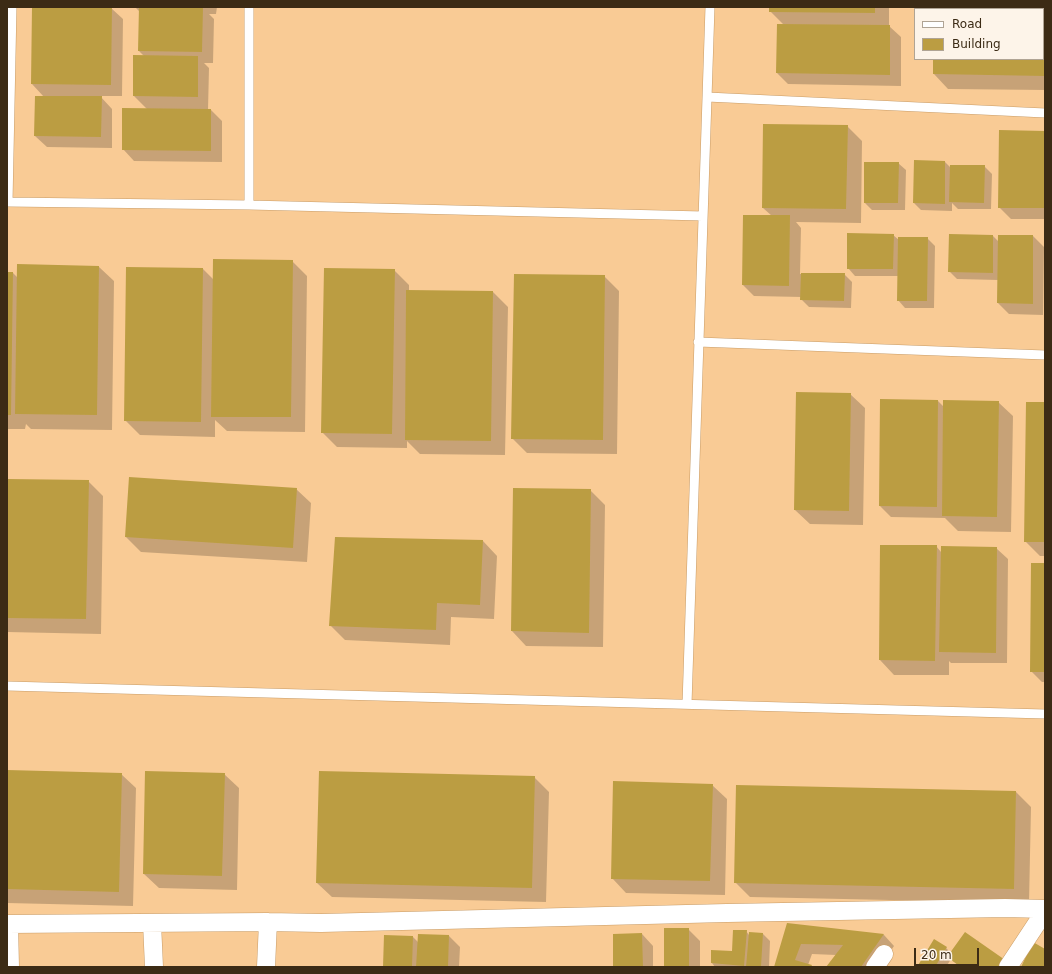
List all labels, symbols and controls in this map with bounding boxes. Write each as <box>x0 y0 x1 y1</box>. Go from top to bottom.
legend <box>914 8 1044 60</box>
text: Road <box>952 17 982 31</box>
text: Building <box>952 37 1001 51</box>
scale bar <box>916 940 981 966</box>
text: 20 m <box>921 948 952 962</box>

